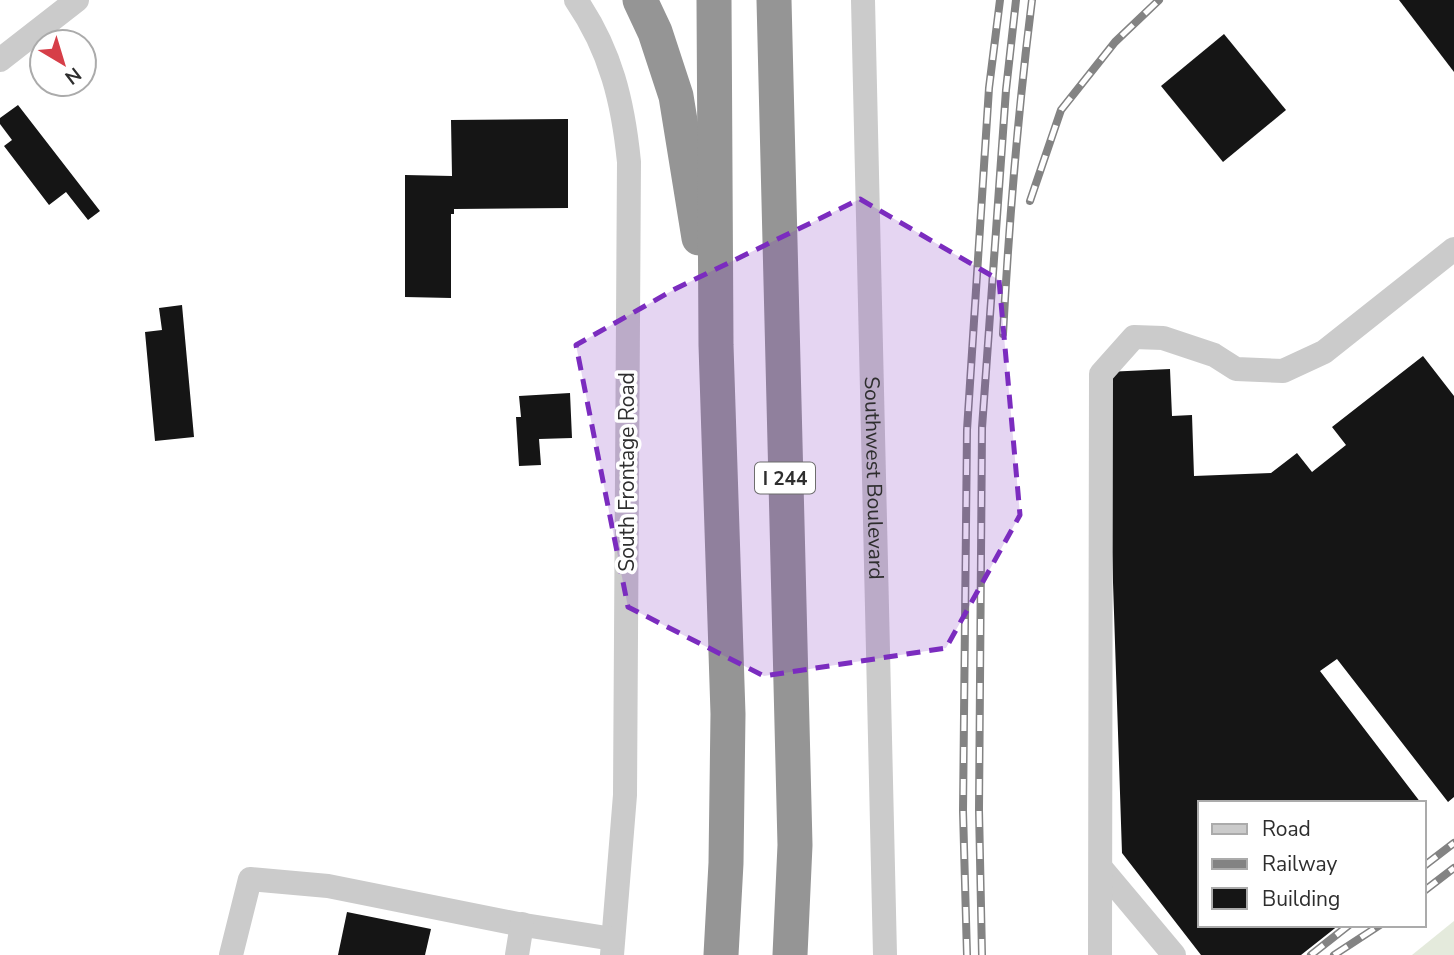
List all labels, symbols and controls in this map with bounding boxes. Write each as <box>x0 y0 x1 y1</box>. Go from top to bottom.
north arrow <box>28 28 98 98</box>
text: N <box>59 61 86 90</box>
street label: South Frontage Road <box>613 372 641 572</box>
street label: Southwest Boulevard <box>858 376 890 580</box>
road number: I 244 <box>755 463 815 494</box>
legend <box>1198 801 1426 927</box>
text: Road <box>1262 815 1311 843</box>
text: Railway <box>1262 850 1337 878</box>
text: Building <box>1262 885 1340 913</box>

